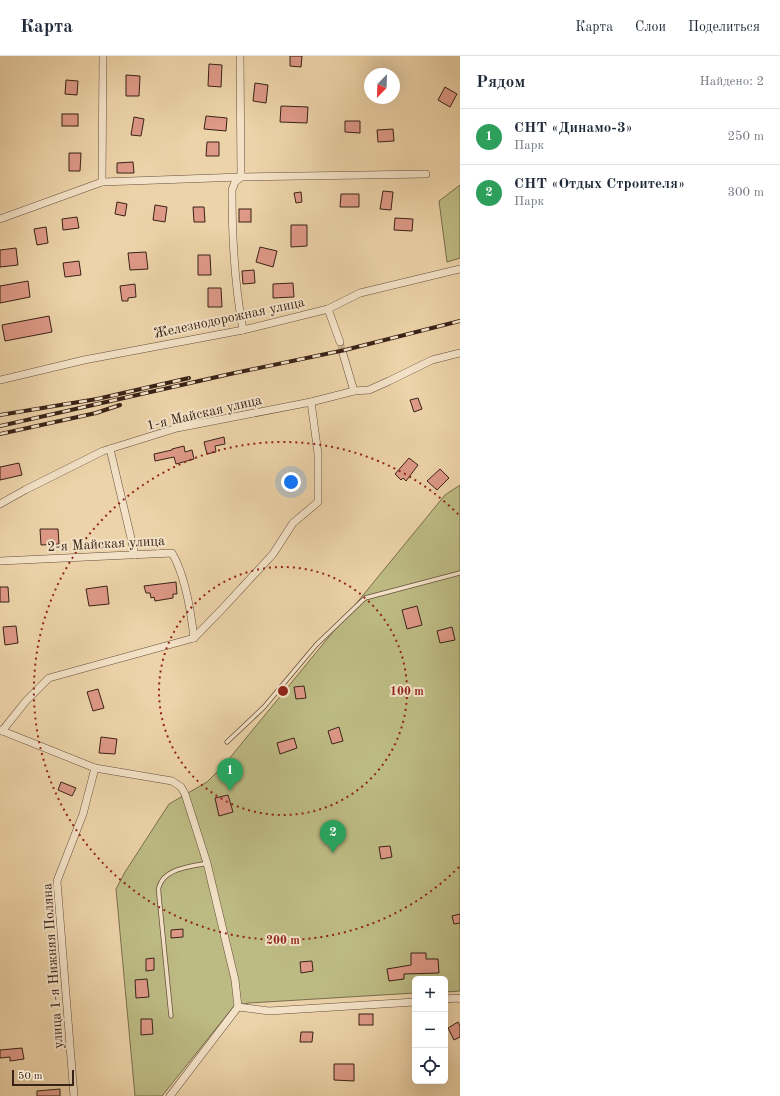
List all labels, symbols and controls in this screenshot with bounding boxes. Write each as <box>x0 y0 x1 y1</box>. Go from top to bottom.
text: Карта <box>20 18 73 37</box>
text: Карта <box>575 20 613 34</box>
text: Слои <box>635 20 666 34</box>
text: Поделиться <box>688 20 760 34</box>
north arrow <box>364 68 400 104</box>
text: Рядом <box>476 74 525 91</box>
text: Найдено: 2 <box>700 75 764 88</box>
text: СНТ «Динамо-3» <box>514 121 633 136</box>
text: 1 <box>485 130 493 143</box>
text: 250 m <box>727 130 764 143</box>
text: Парк <box>514 139 544 152</box>
text: СНТ «Отдых Строителя» <box>514 177 685 192</box>
text: 2 <box>485 186 493 199</box>
text: 300 m <box>727 186 764 199</box>
text: Парк <box>514 195 544 208</box>
street label: Железнодорожная улица <box>152 295 306 341</box>
street label: 1-я Майская улица <box>145 393 263 433</box>
your location <box>281 472 301 492</box>
street label: 2-я Майская улица <box>47 534 165 554</box>
centre of rings <box>276 684 290 698</box>
text: 100 m <box>390 686 424 698</box>
pin: 1 <box>217 758 243 791</box>
pin: 2 <box>320 820 346 853</box>
street label: улица 1-я Нижняя Поляна <box>40 883 66 1049</box>
text: 200 m <box>266 935 300 947</box>
map controls <box>412 976 448 1084</box>
button: + <box>412 976 448 1012</box>
button: − <box>412 1012 448 1048</box>
button: locate <box>412 1048 448 1084</box>
scale bar <box>12 1068 74 1087</box>
text: 50 m <box>18 1071 43 1082</box>

